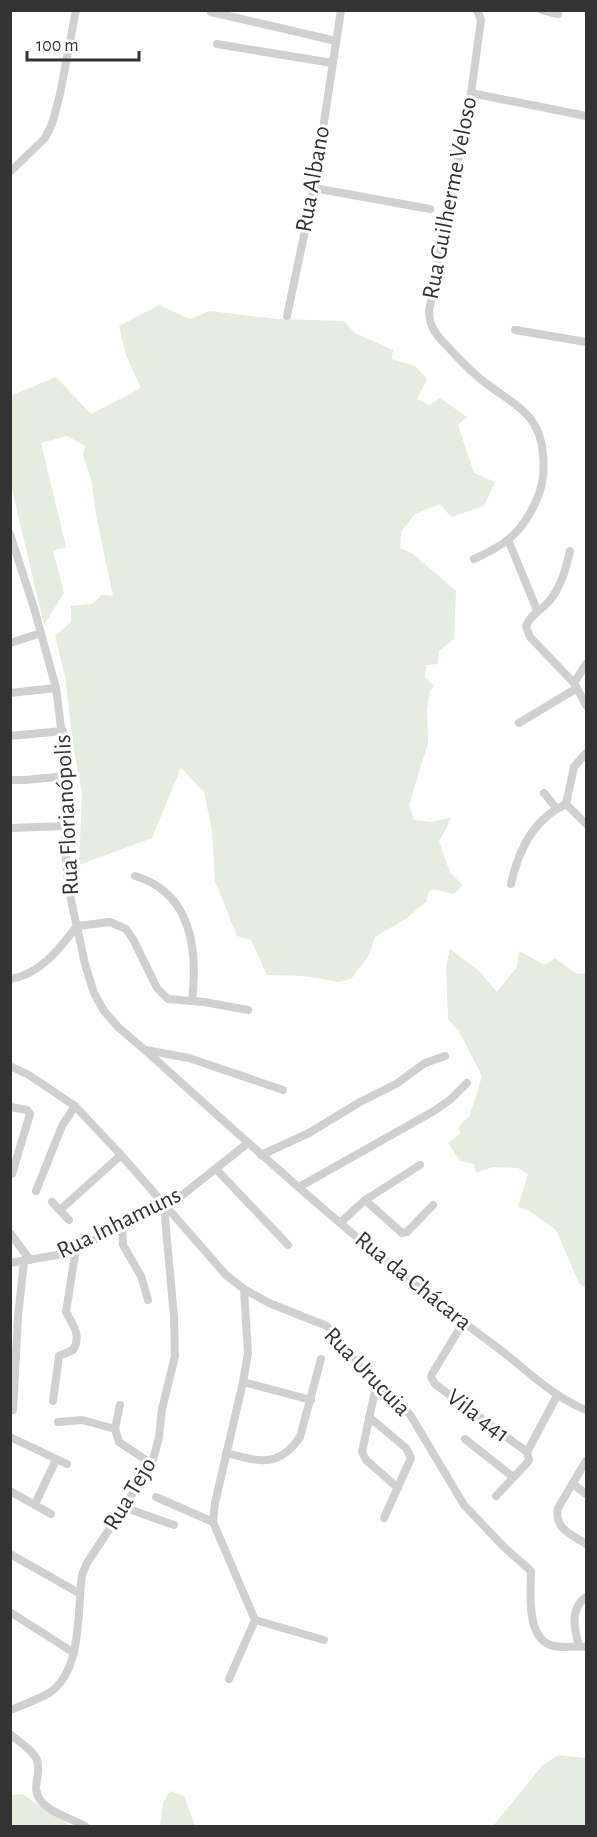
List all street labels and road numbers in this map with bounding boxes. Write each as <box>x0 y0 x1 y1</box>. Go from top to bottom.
street label: Rua Guilherme Veloso <box>419 95 481 301</box>
street label: Rua Albano <box>292 124 334 234</box>
street label: Rua Florianópolis <box>51 734 83 896</box>
street label: Rua Inhamuns <box>53 1183 185 1263</box>
street label: Rua da Chácara <box>350 1227 476 1335</box>
street label: Rua Urucuia <box>319 1323 415 1421</box>
street label: Vila 441 <box>442 1385 514 1447</box>
street label: Rua Tejo <box>99 1454 161 1534</box>

